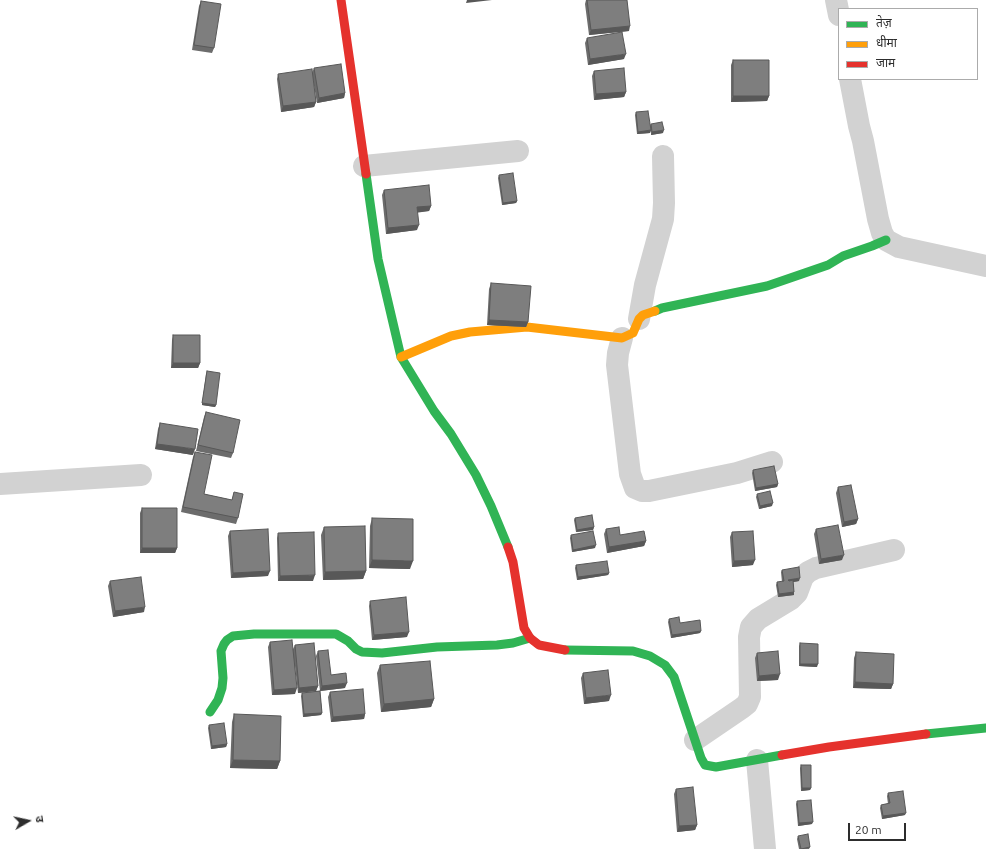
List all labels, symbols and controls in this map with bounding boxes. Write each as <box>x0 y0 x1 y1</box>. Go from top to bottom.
legend <box>838 8 978 80</box>
text: तेज़ <box>876 16 892 29</box>
text: धीमा <box>876 36 897 49</box>
text: जाम <box>876 56 895 69</box>
north arrow <box>8 801 48 841</box>
text: उ <box>33 815 46 823</box>
scale bar <box>850 815 908 841</box>
text: 20 m <box>855 823 882 836</box>

